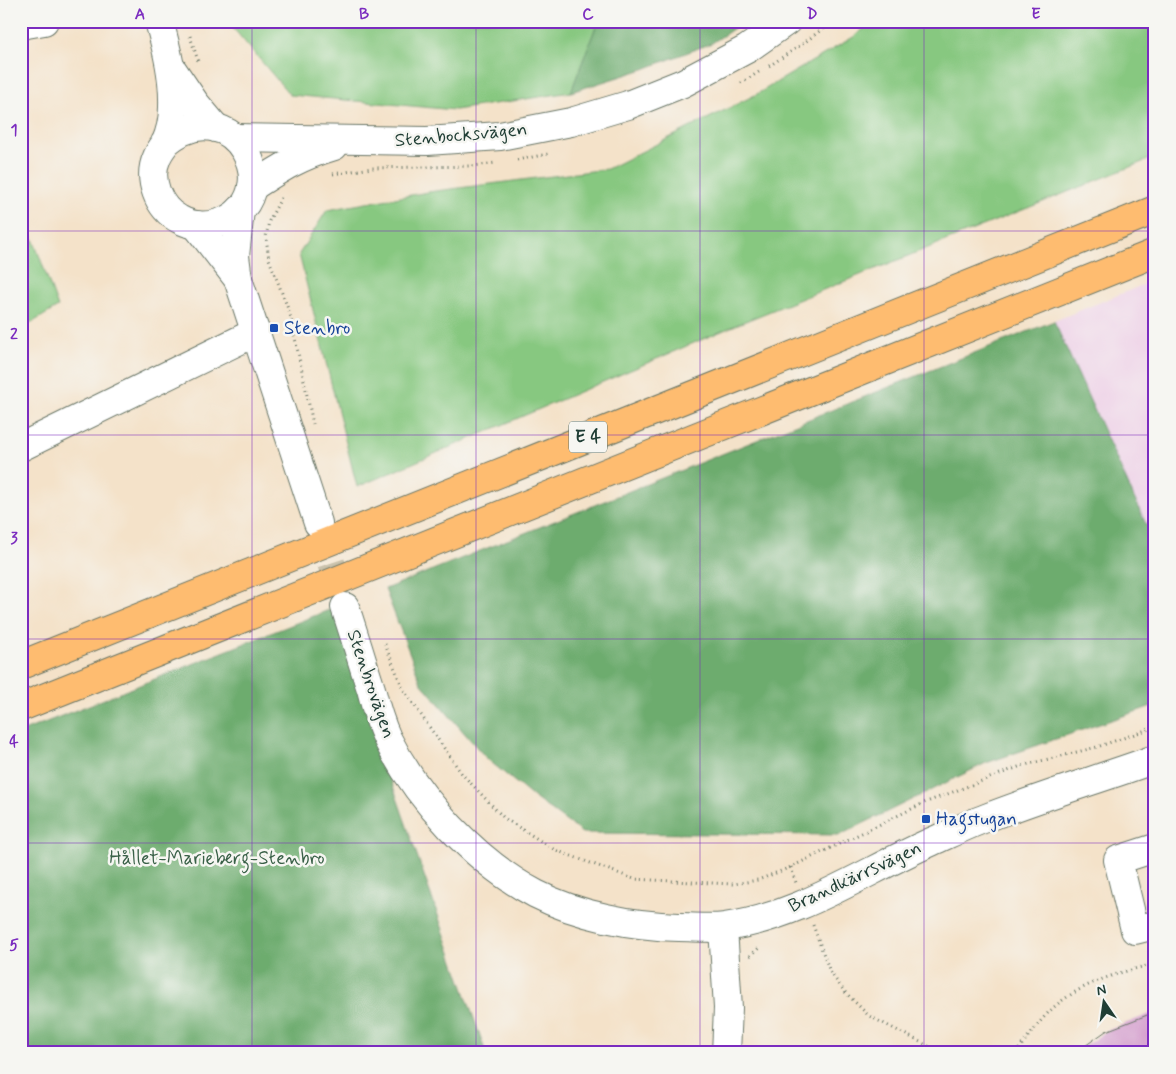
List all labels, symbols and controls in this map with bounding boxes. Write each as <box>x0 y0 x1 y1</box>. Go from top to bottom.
text: A <box>135 4 145 25</box>
text: B <box>359 4 369 25</box>
text: C <box>582 4 594 25</box>
text: D <box>806 4 818 25</box>
text: E <box>1031 4 1041 25</box>
street label: Stenbocksvägen <box>394 117 528 154</box>
text: 1 <box>10 120 18 141</box>
place label: Stenbro <box>284 316 350 341</box>
marker: Stenbro <box>268 322 280 334</box>
text: 2 <box>10 324 18 345</box>
road number: E 4 <box>569 422 607 452</box>
text: 3 <box>10 528 18 549</box>
street label: Stenbrovägen <box>340 626 401 742</box>
text: 4 <box>9 731 19 752</box>
place label: Hagstugan <box>936 807 1017 835</box>
marker: Hagstugan <box>920 813 932 825</box>
street label: Brandkärrsvägen <box>784 835 926 920</box>
park label: Hållet-Marieberg-Stenbro <box>109 846 325 874</box>
text: 5 <box>9 935 19 956</box>
north arrow <box>1078 976 1128 1026</box>
text: N <box>1095 980 1108 1000</box>

